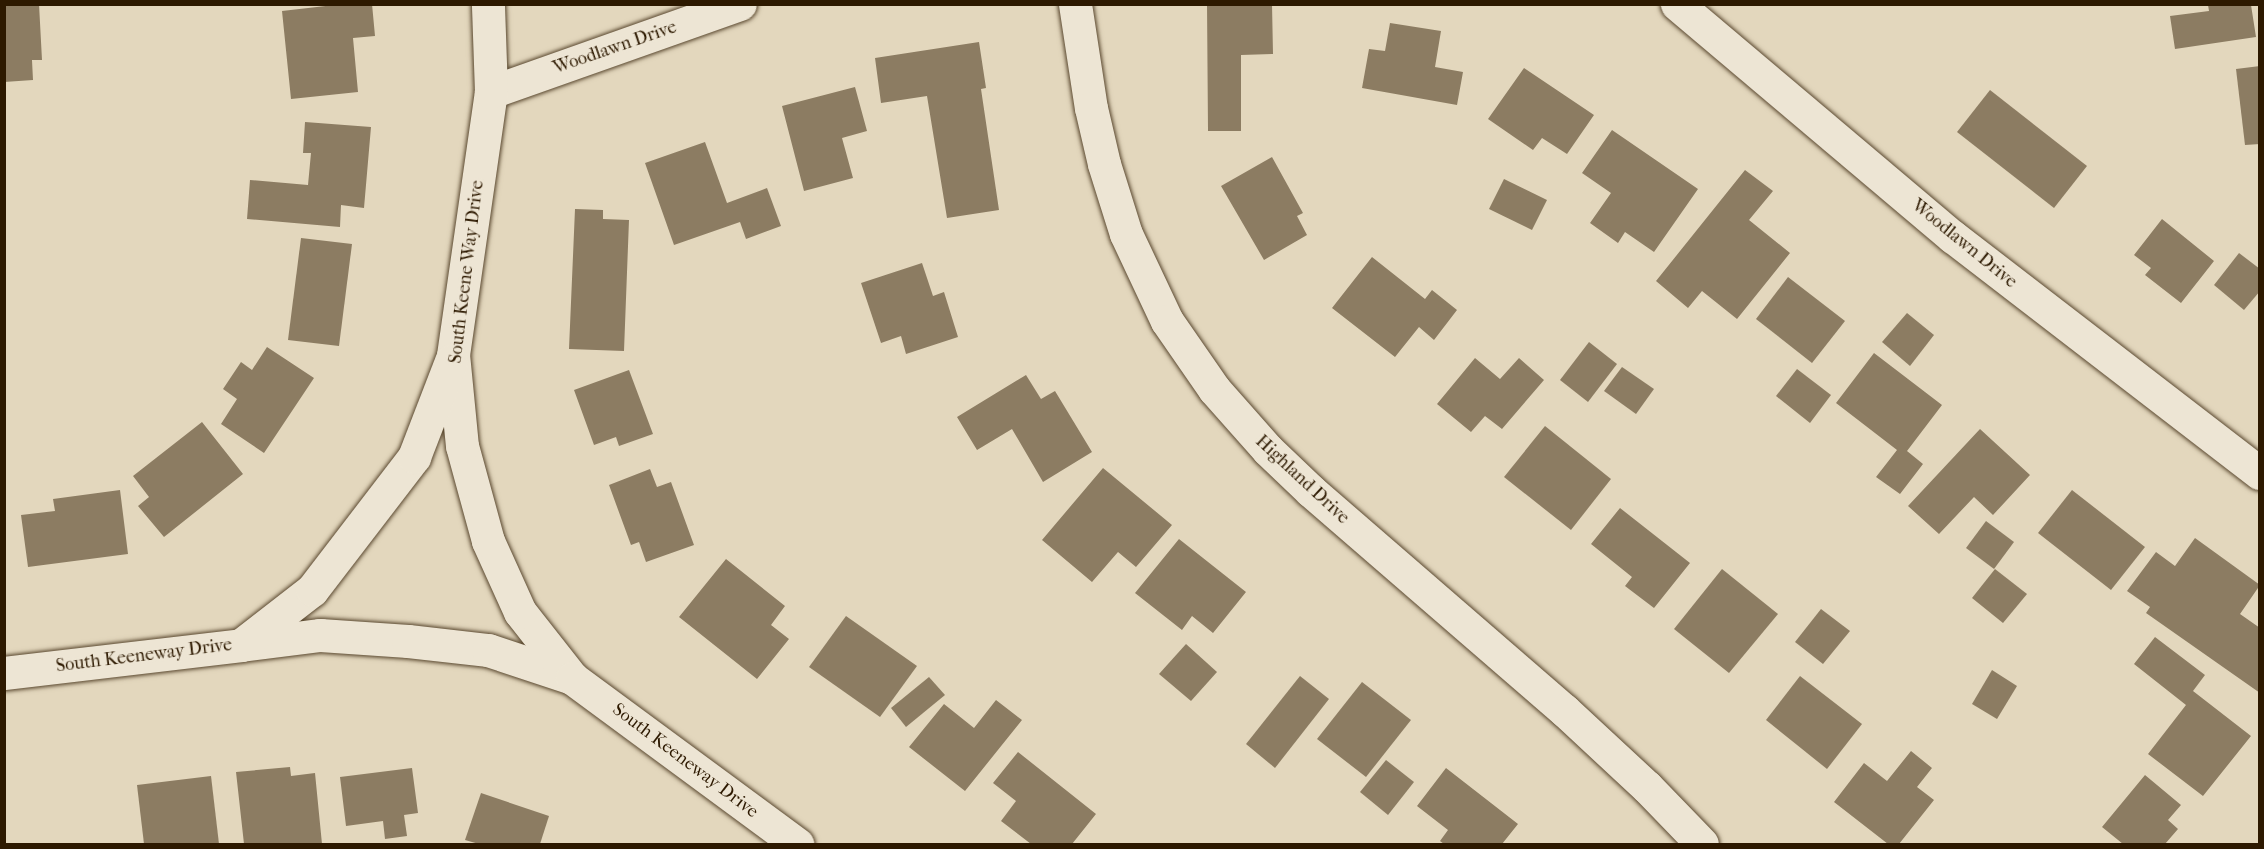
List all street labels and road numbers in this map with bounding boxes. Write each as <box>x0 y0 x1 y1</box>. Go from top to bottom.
street label: Woodlawn Drive <box>550 17 680 79</box>
street label: South Keene Way Drive <box>445 179 489 365</box>
street label: Woodlawn Drive <box>1907 195 2021 293</box>
street label: Highland Drive <box>1251 431 1353 529</box>
street label: South Keeneway Drive <box>55 634 233 678</box>
street label: South Keeneway Drive <box>608 699 762 823</box>

